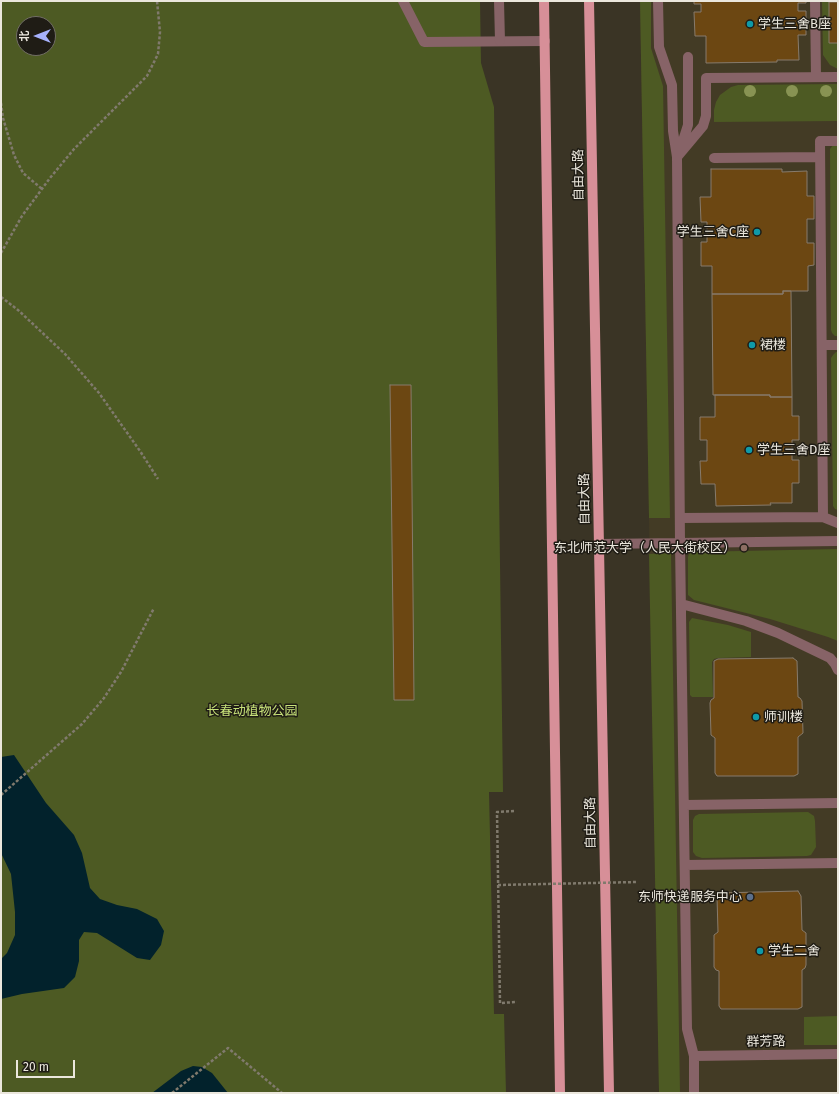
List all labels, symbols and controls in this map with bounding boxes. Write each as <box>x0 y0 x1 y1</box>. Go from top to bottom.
north arrow <box>16 16 56 56</box>
place label: 学生三舍B座 <box>758 16 831 32</box>
marker: 学生三舍B座 <box>745 19 755 29</box>
text: 北 <box>18 31 31 42</box>
street label: 自由大路 <box>571 149 587 201</box>
place label: 学生三舍C座 <box>677 224 749 240</box>
marker: 学生三舍C座 <box>752 227 762 237</box>
place label: 裙楼 <box>760 337 786 353</box>
marker: 裙楼 <box>747 340 757 350</box>
place label: 学生三舍D座 <box>757 442 830 458</box>
marker: 学生三舍D座 <box>744 445 754 455</box>
street label: 自由大路 <box>577 473 593 525</box>
place label: 东北师范大学（人民大街校区） <box>554 540 736 556</box>
marker: 东北师范大学（人民大街校区） <box>739 543 749 553</box>
park label: 长春动植物公园 <box>207 703 297 719</box>
place label: 师训楼 <box>764 709 803 725</box>
marker: 师训楼 <box>751 712 761 722</box>
street label: 自由大路 <box>583 797 599 849</box>
place label: 东师快递服务中心 <box>638 889 742 905</box>
marker: 东师快递服务中心 <box>745 892 755 902</box>
place label: 学生二舍 <box>768 943 820 959</box>
marker: 学生二舍 <box>755 946 765 956</box>
street label: 群芳路 <box>746 1034 786 1050</box>
scale bar <box>18 1052 77 1078</box>
text: 20 m <box>23 1060 49 1074</box>

